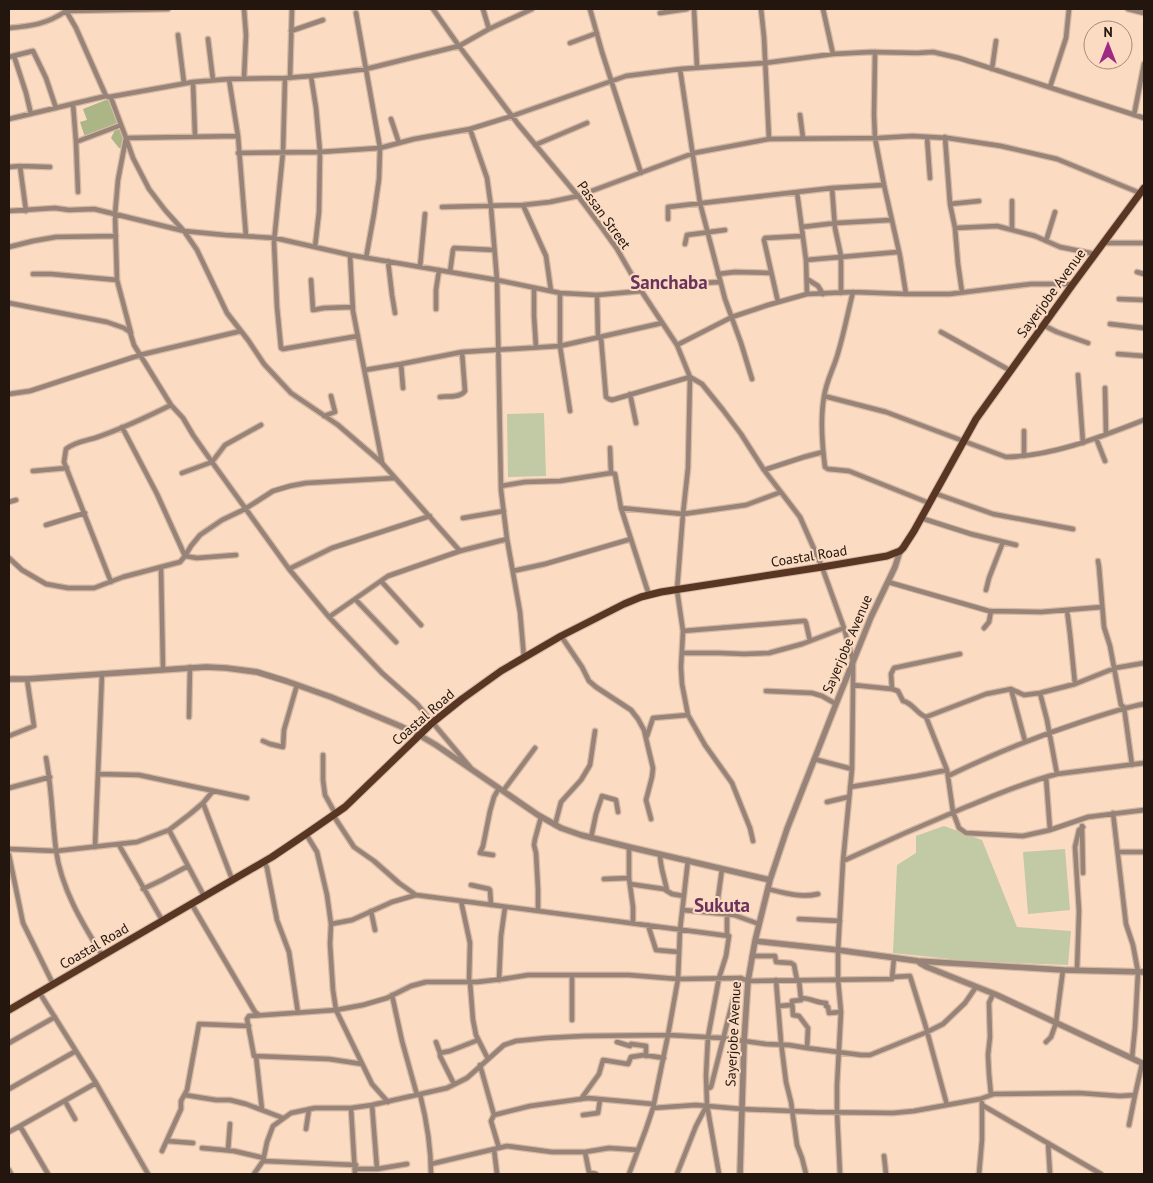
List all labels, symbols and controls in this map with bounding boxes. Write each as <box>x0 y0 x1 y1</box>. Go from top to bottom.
north arrow <box>1083 20 1133 70</box>
text: N <box>1103 23 1113 41</box>
street label: Passan Street <box>573 177 635 253</box>
street label: Sayerjobe Avenue <box>1013 245 1089 341</box>
district label: Sanchaba <box>630 270 708 294</box>
street label: Coastal Road <box>770 541 848 571</box>
street label: Sayerjobe Avenue <box>818 592 876 696</box>
street label: Coastal Road <box>388 685 458 749</box>
district label: Sukuta <box>694 893 750 917</box>
street label: Coastal Road <box>56 919 132 973</box>
street label: Sayerjobe Avenue <box>721 981 745 1087</box>

